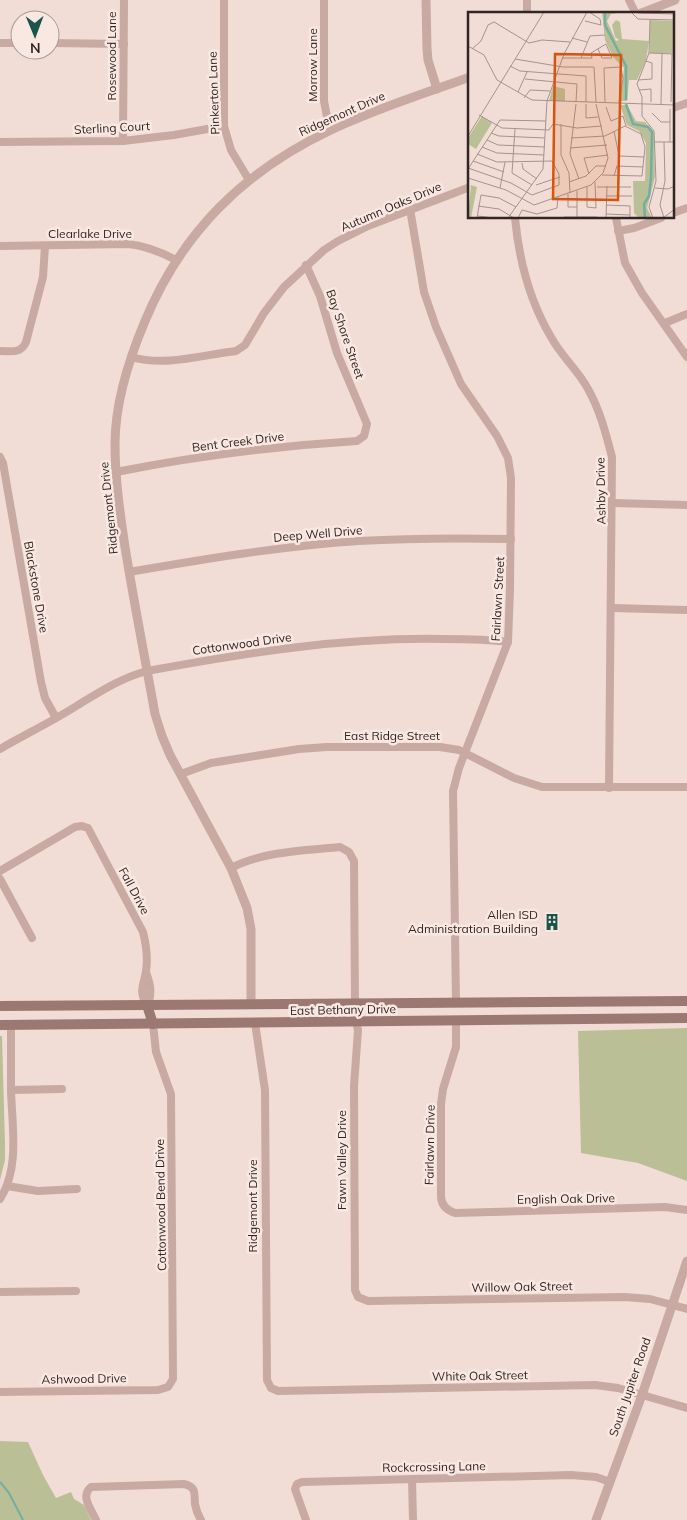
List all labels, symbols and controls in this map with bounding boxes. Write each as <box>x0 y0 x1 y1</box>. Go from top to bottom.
north arrow <box>10 10 60 60</box>
street label: Rosewood Lane <box>104 11 119 101</box>
inset map <box>468 12 674 219</box>
street label: Morrow Lane <box>305 28 320 102</box>
text: N <box>30 39 41 57</box>
street label: Pinkerton Lane <box>205 51 222 135</box>
street label: Ridgemont Drive <box>296 88 387 139</box>
street label: Sterling Court <box>74 118 150 137</box>
street label: Autumn Oaks Drive <box>338 178 444 235</box>
street label: Clearlake Drive <box>48 226 132 241</box>
street label: Bay Shore Street <box>323 287 368 380</box>
street label: Bent Creek Drive <box>191 428 285 455</box>
street label: Ashby Drive <box>592 457 609 525</box>
street label: Ridgemont Drive <box>96 461 121 555</box>
street label: Deep Well Drive <box>273 522 363 545</box>
street label: Blackstone Drive <box>21 540 52 634</box>
street label: Fairlawn Street <box>488 556 507 642</box>
street label: Cottonwood Drive <box>191 629 292 658</box>
street label: East Ridge Street <box>344 728 440 743</box>
street label: Fall Drive <box>116 864 153 917</box>
place label: Allen ISD Administration Building <box>408 907 538 936</box>
building icon: Allen ISD Administration Building <box>542 912 562 932</box>
street label: East Bethany Drive <box>290 1001 396 1018</box>
street label: Fairlawn Drive <box>421 1105 438 1185</box>
street label: Fawn Valley Drive <box>334 1110 349 1210</box>
street label: Cottonwood Bend Drive <box>152 1139 169 1271</box>
street label: Ridgemont Drive <box>245 1160 260 1252</box>
street label: English Oak Drive <box>517 1190 615 1207</box>
street label: Willow Oak Street <box>471 1278 573 1295</box>
street label: South Jupiter Road <box>605 1335 654 1439</box>
street label: White Oak Street <box>432 1367 528 1384</box>
street label: Ashwood Drive <box>41 1370 127 1387</box>
street label: Rockcrossing Lane <box>382 1458 486 1475</box>

